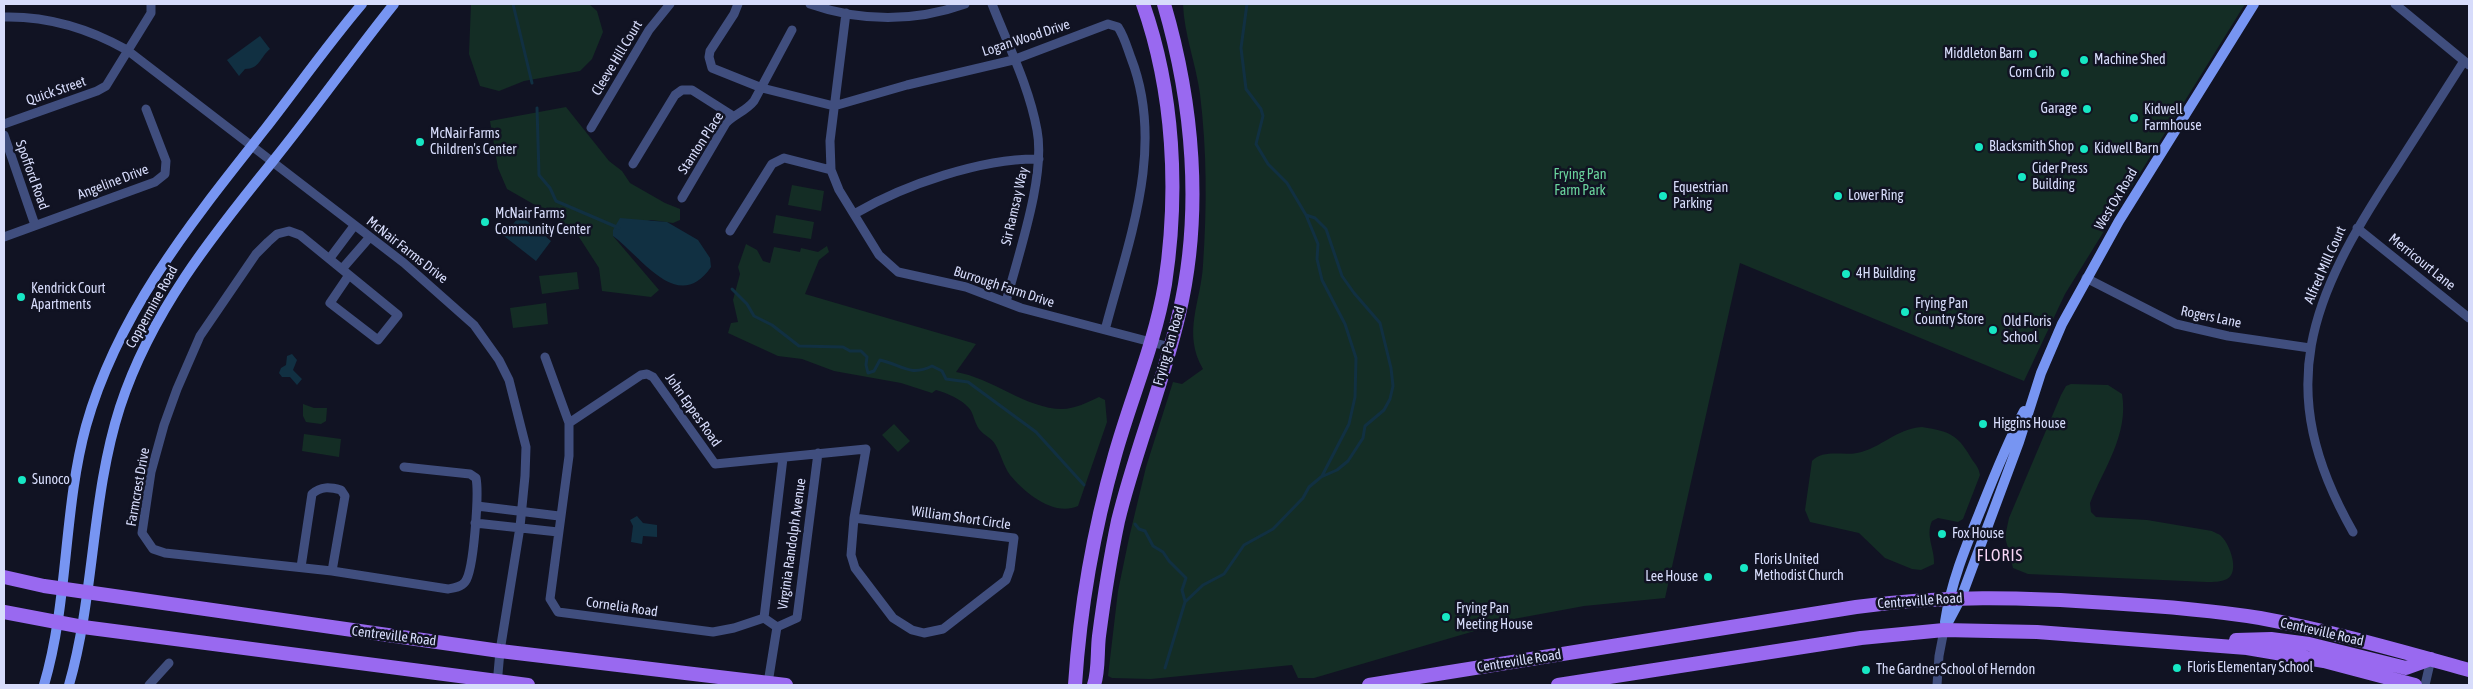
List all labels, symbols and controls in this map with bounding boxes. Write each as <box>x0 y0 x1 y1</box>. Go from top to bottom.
street label: Logan Wood Drive <box>980 16 1072 60</box>
street label: Cleeve Hill Court <box>588 17 646 99</box>
place label: Middleton Barn <box>1944 46 2023 62</box>
marker: Middleton Barn <box>2027 48 2039 60</box>
place label: Machine Shed <box>2094 52 2166 68</box>
marker: Machine Shed <box>2078 54 2090 66</box>
place label: Corn Crib <box>2009 65 2055 81</box>
marker: Corn Crib <box>2059 67 2071 79</box>
street label: Quick Street <box>24 73 88 109</box>
place label: Garage <box>2041 101 2077 117</box>
place label: Kidwell Farmhouse <box>2144 102 2202 134</box>
marker: Garage <box>2081 103 2093 115</box>
street label: Stanton Place <box>675 109 727 177</box>
marker: Kidwell Farmhouse <box>2128 112 2140 124</box>
place label: McNair Farms Children's Center <box>430 126 516 158</box>
marker: McNair Farms Children's Center <box>414 136 426 148</box>
street label: Spofford Road <box>12 138 52 212</box>
place label: Blacksmith Shop <box>1989 139 2074 155</box>
marker: Blacksmith Shop <box>1973 141 1985 153</box>
place label: Kidwell Barn <box>2094 141 2159 157</box>
marker: Kidwell Barn <box>2078 143 2090 155</box>
street label: Angeline Drive <box>75 161 151 203</box>
place label: Cider Press Building <box>2032 161 2088 193</box>
street label: Sir Ramsay Way <box>998 165 1032 247</box>
street label: West Ox Road <box>2091 165 2141 233</box>
park label: Frying Pan Farm Park <box>1553 167 1607 200</box>
marker: Cider Press Building <box>2016 171 2028 183</box>
place label: Equestrian Parking <box>1673 180 1728 212</box>
place label: Lower Ring <box>1848 188 1904 204</box>
marker: Equestrian Parking <box>1657 190 1669 202</box>
marker: Lower Ring <box>1832 190 1844 202</box>
place label: McNair Farms Community Center <box>495 206 590 238</box>
street label: McNair Farms Drive <box>363 213 451 287</box>
marker: McNair Farms Community Center <box>479 216 491 228</box>
street label: Alfred Mill Court <box>2300 224 2350 306</box>
street label: Merricourt Lane <box>2385 230 2459 294</box>
street label: Coppermine Road <box>122 263 182 351</box>
street label: Burrough Farm Drive <box>952 263 1056 311</box>
place label: 4H Building <box>1856 266 1915 282</box>
marker: 4H Building <box>1840 268 1852 280</box>
place label: Kendrick Court Apartments <box>31 281 106 314</box>
marker: Kendrick Court Apartments <box>15 291 27 303</box>
place label: Frying Pan Country Store <box>1915 296 1984 328</box>
street label: Rogers Lane <box>2179 302 2243 332</box>
street label: Frying Pan Road <box>1150 304 1188 388</box>
marker: Frying Pan Country Store <box>1899 306 1911 318</box>
place label: Old Floris School <box>2003 314 2051 347</box>
marker: Old Floris School <box>1987 324 1999 336</box>
street label: John Eppes Road <box>662 370 724 450</box>
place label: Higgins House <box>1993 416 2066 432</box>
marker: Higgins House <box>1977 418 1989 430</box>
street label: Farmcrest Drive <box>123 446 153 528</box>
place label: Sunoco <box>32 472 70 488</box>
marker: Sunoco <box>16 474 28 486</box>
street label: Virginia Randolph Avenue <box>774 477 810 611</box>
street label: William Short Circle <box>910 503 1012 533</box>
place label: Fox House <box>1952 526 2004 542</box>
marker: Fox House <box>1936 528 1948 540</box>
district label: FLORIS <box>1976 546 2024 566</box>
place label: Floris United Methodist Church <box>1754 552 1844 584</box>
marker: Floris United Methodist Church <box>1738 562 1750 574</box>
place label: Lee House <box>1645 569 1698 585</box>
marker: Lee House <box>1702 571 1714 583</box>
street label: Centreville Road <box>1877 590 1963 612</box>
street label: Cornelia Road <box>585 594 659 620</box>
place label: Frying Pan Meeting House <box>1456 601 1533 634</box>
marker: Frying Pan Meeting House <box>1440 611 1452 623</box>
street label: Centreville Road <box>2279 614 2365 650</box>
street label: Centreville Road <box>351 622 437 650</box>
street label: Centreville Road <box>1476 646 1562 676</box>
place label: Floris Elementary School <box>2187 660 2313 676</box>
place label: The Gardner School of Herndon <box>1876 662 2035 678</box>
marker: Floris Elementary School <box>2171 662 2183 674</box>
marker: The Gardner School of Herndon <box>1860 664 1872 676</box>

